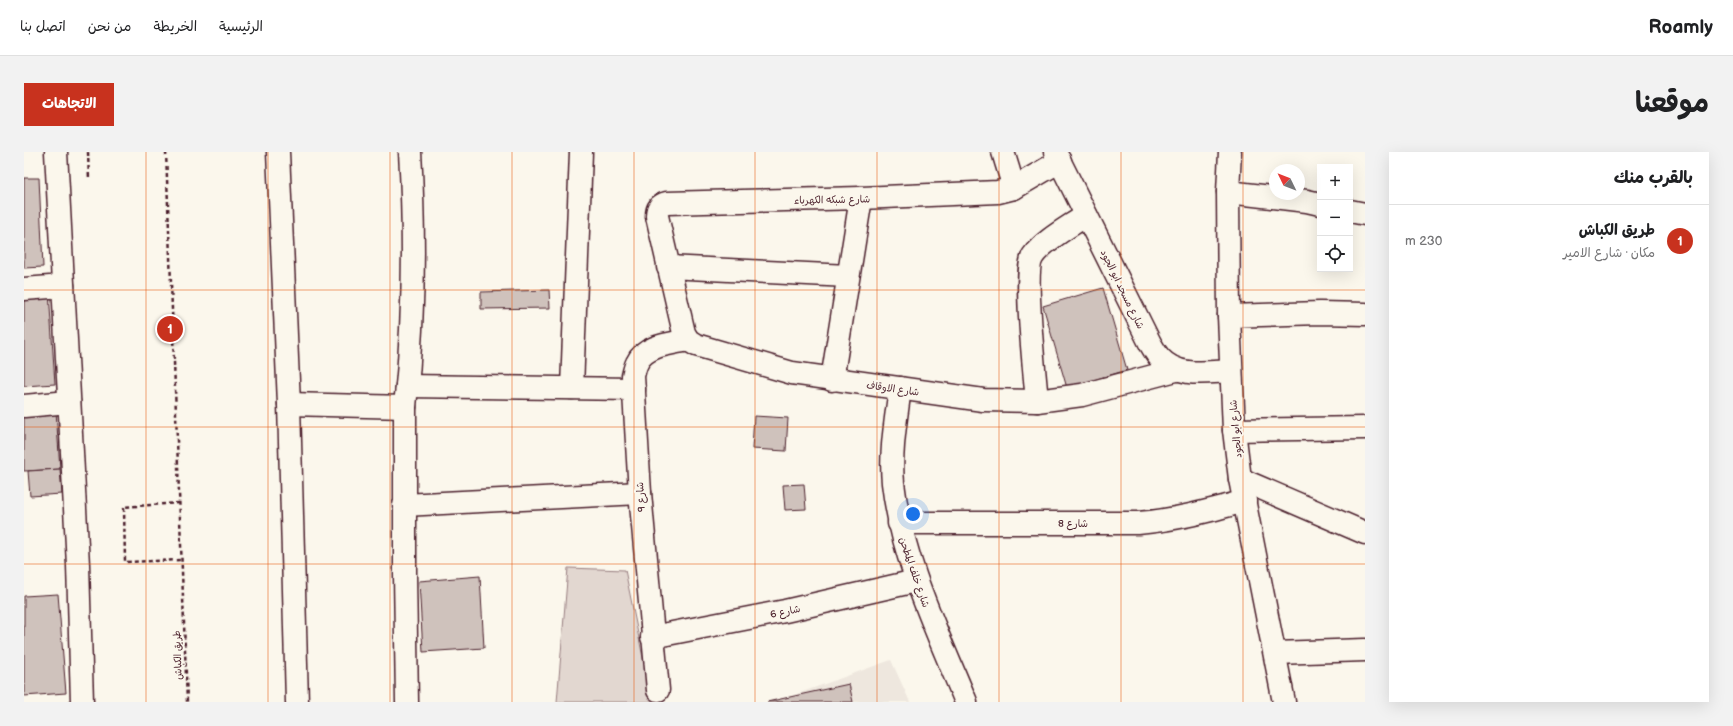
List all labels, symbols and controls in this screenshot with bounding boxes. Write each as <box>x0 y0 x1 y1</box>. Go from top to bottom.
text: Roamly <box>1649 16 1713 39</box>
text: اتصل بنا <box>20 18 66 35</box>
text: من نحن <box>88 18 131 35</box>
text: الخريطة <box>153 18 197 35</box>
text: الرئيسية <box>219 18 263 35</box>
button: الاتجاهات <box>24 83 114 126</box>
text: موقعنا <box>1635 87 1709 120</box>
north arrow <box>1269 164 1305 200</box>
map controls <box>1317 164 1353 272</box>
button: + <box>1317 164 1353 200</box>
text: بالقرب منك <box>1614 168 1693 188</box>
street label: شارع شبكه الكهرباء <box>794 193 871 208</box>
button: − <box>1317 200 1353 236</box>
text: طريق الكباش <box>1579 221 1655 240</box>
text: 230 m <box>1405 233 1442 249</box>
text: 1 <box>1677 233 1683 249</box>
button: locate <box>1317 236 1353 272</box>
text: مكان · شارع الامير <box>1563 245 1655 261</box>
street label: شارع مسجد ابو الجود <box>1097 248 1147 332</box>
pin: 1 <box>157 314 183 344</box>
street label: شارع الاوقاف <box>866 379 920 400</box>
street label: شارع ابو الجود <box>1227 399 1246 458</box>
street label: شارع 9 <box>634 481 649 512</box>
your location <box>903 504 923 524</box>
street label: شارع 8 <box>1058 518 1088 531</box>
street label: شارع خلف المطحن <box>895 535 932 610</box>
street label: شارع 6 <box>769 603 802 622</box>
street label: طريق الكباش <box>171 630 185 680</box>

